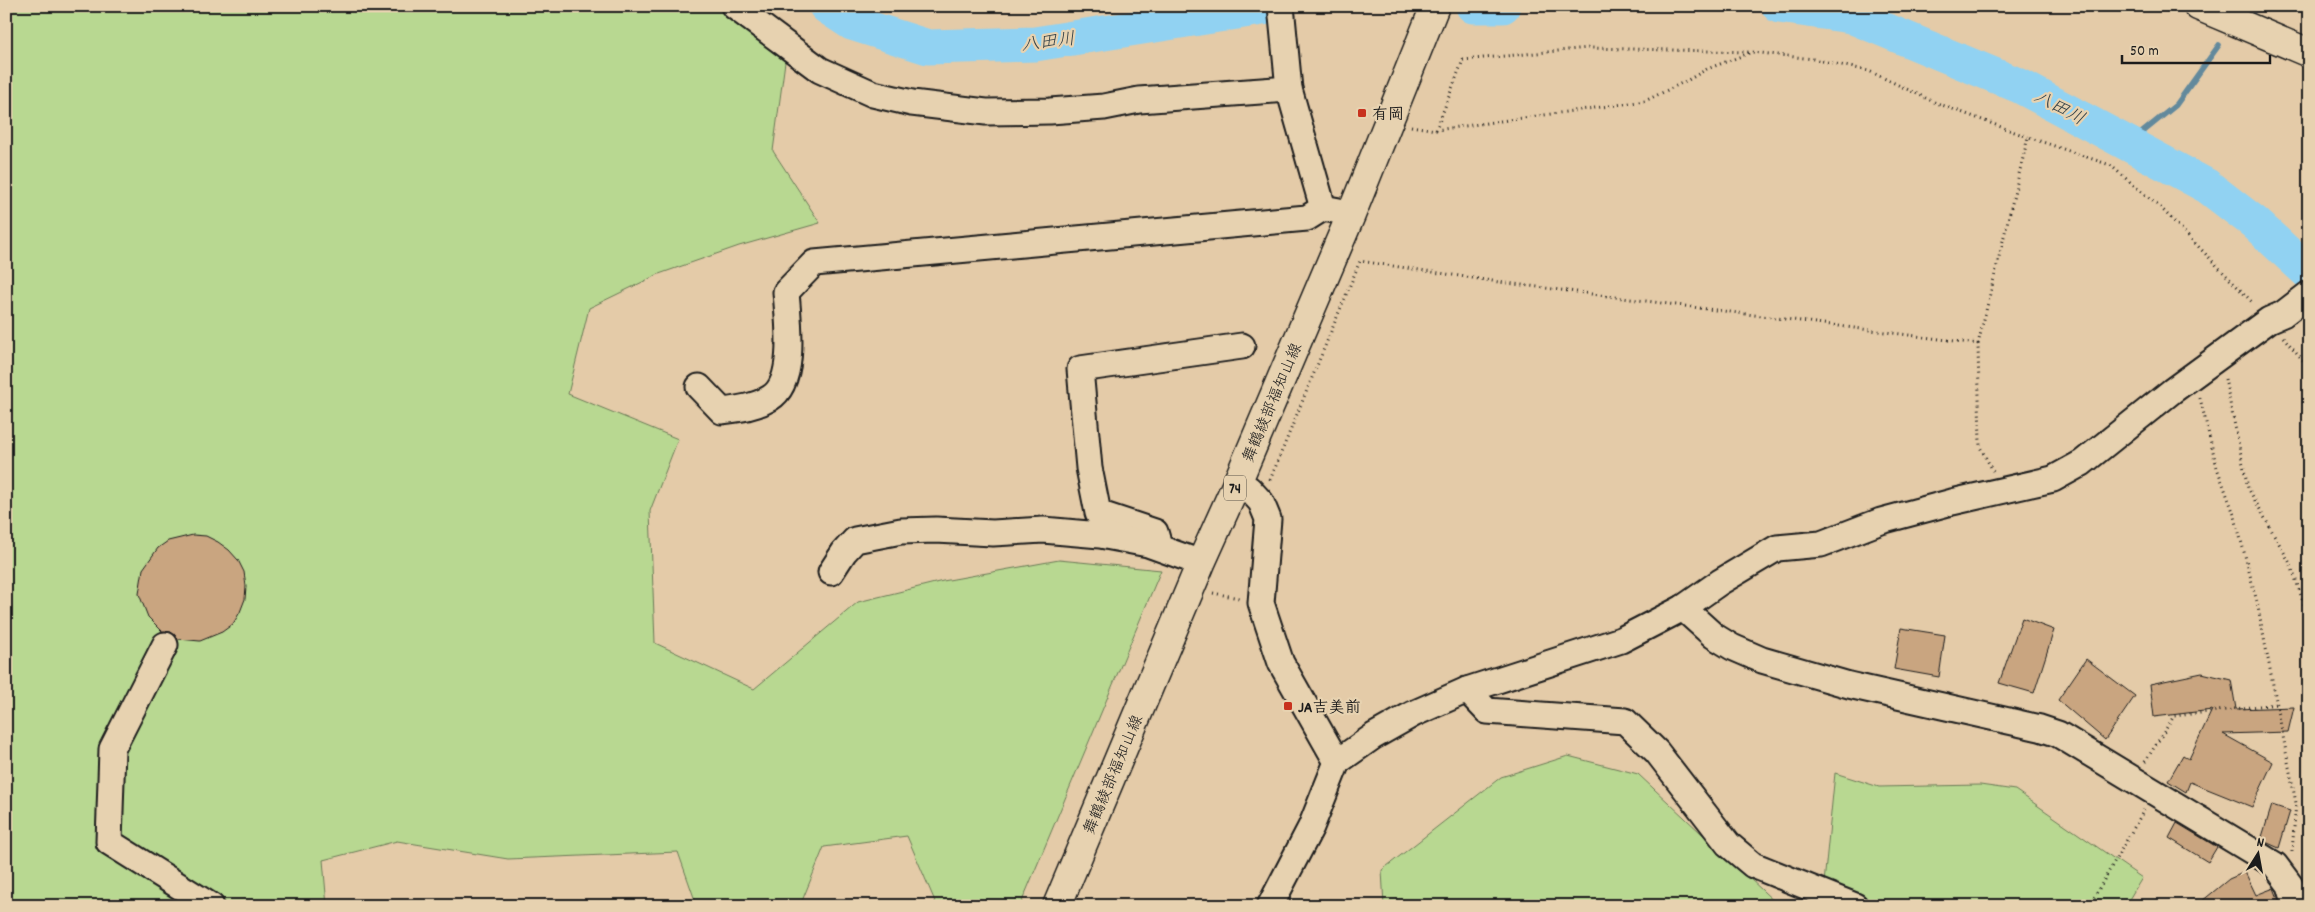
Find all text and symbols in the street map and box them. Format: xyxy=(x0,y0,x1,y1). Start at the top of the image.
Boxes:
water label: 八田川 xyxy=(1020,28,1077,59)
scale bar xyxy=(2122,32,2270,64)
text: 50 m xyxy=(2130,41,2159,63)
water label: 八田川 xyxy=(2029,85,2089,133)
place label: 有岡 xyxy=(1372,104,1404,127)
marker: 有岡 xyxy=(1356,107,1368,119)
street label: 舞鶴綾部福知山線 xyxy=(1238,340,1309,466)
road number: 74 xyxy=(1224,476,1246,500)
place label: JA吉美前 xyxy=(1298,697,1361,720)
marker: JA吉美前 xyxy=(1282,700,1294,712)
street label: 舞鶴綾部福知山線 xyxy=(1079,712,1150,838)
north arrow xyxy=(2232,830,2282,880)
text: N xyxy=(2255,833,2265,854)

